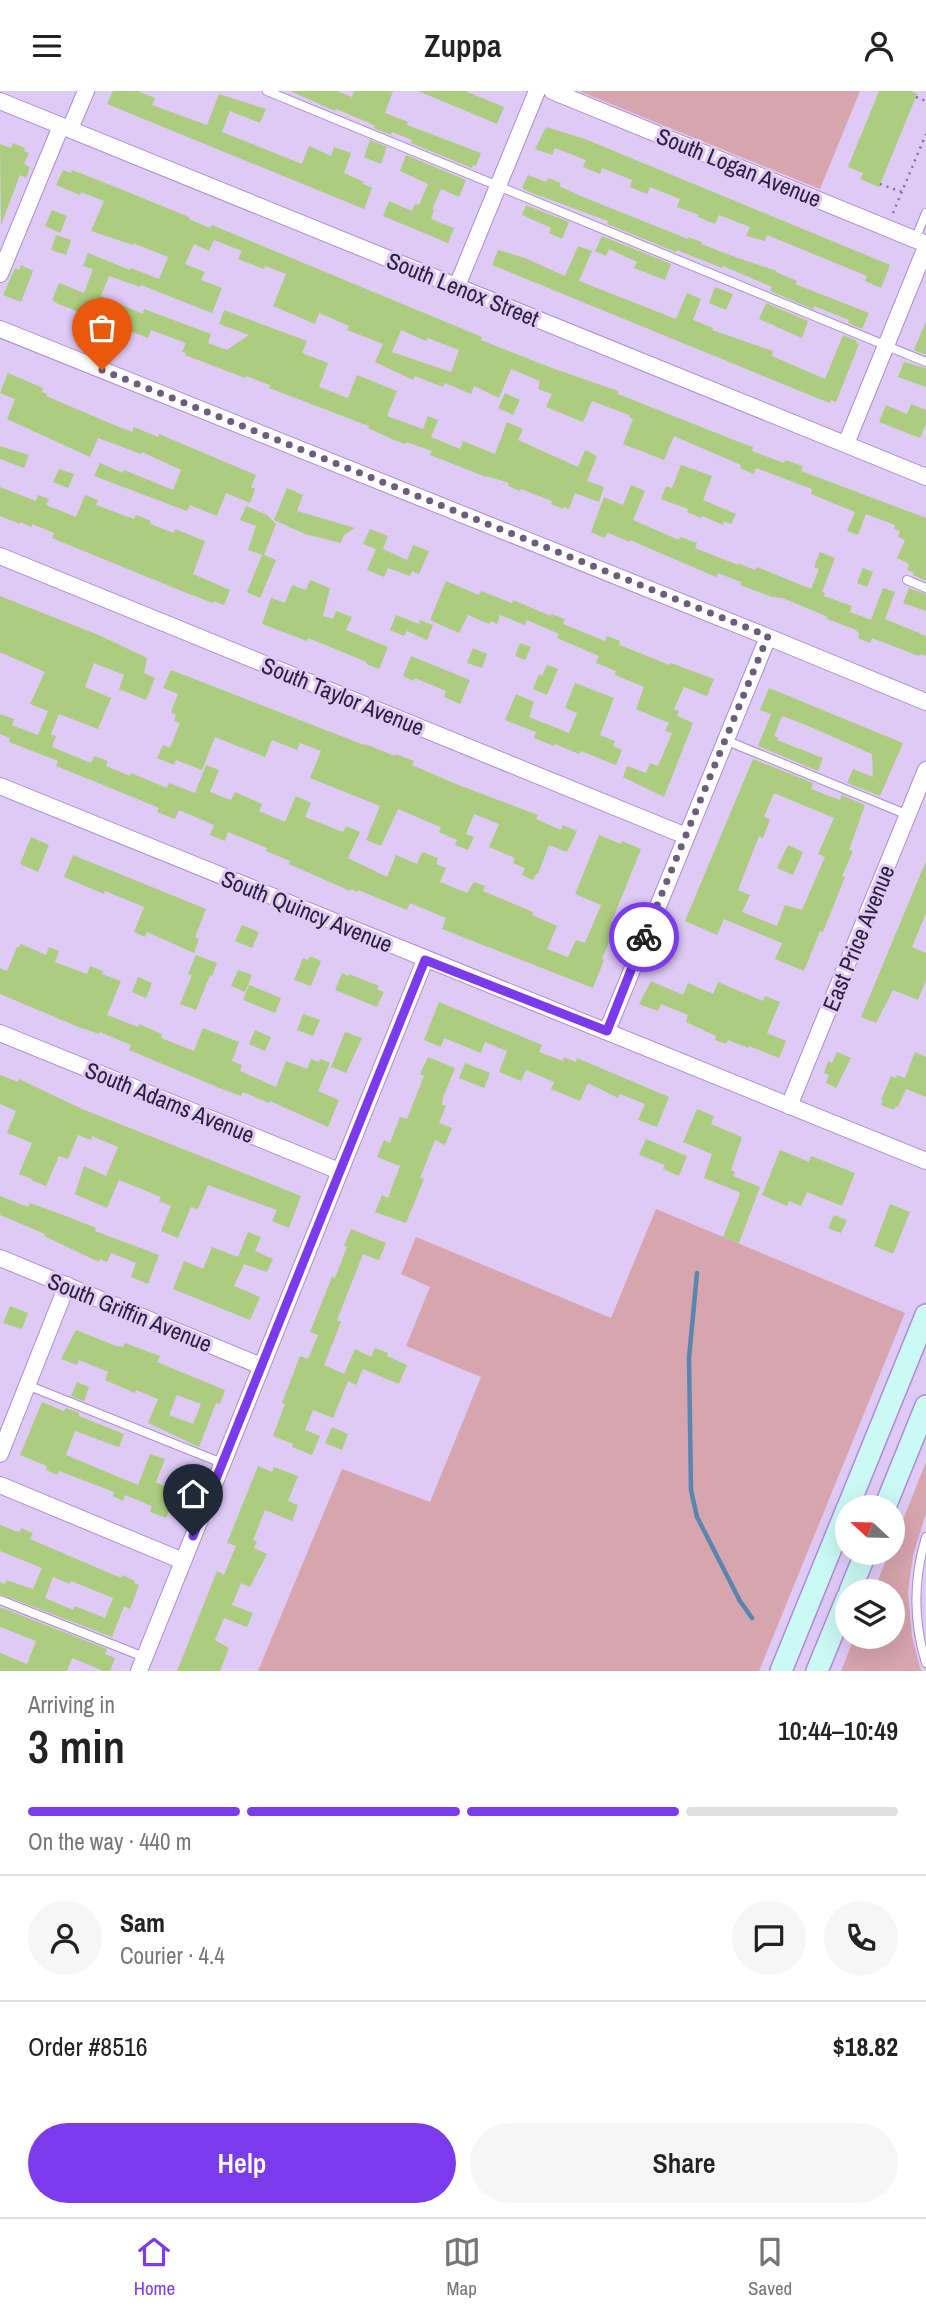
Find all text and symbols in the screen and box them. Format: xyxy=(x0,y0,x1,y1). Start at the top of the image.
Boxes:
text: Zuppa xyxy=(424,24,502,67)
icon: menu xyxy=(28,27,66,65)
icon: person xyxy=(860,27,898,65)
street label: South Logan Avenue xyxy=(652,120,826,214)
street label: South Lenox Street xyxy=(382,244,544,334)
pin xyxy=(72,298,132,370)
icon: bag xyxy=(83,309,121,347)
street label: South Taylor Avenue xyxy=(257,649,429,743)
street label: East Price Avenue xyxy=(815,860,901,1016)
street label: South Quincy Avenue xyxy=(217,863,397,959)
courier xyxy=(609,902,679,972)
icon: bike xyxy=(625,918,663,956)
street label: South Adams Avenue xyxy=(81,1054,259,1150)
street label: South Griffin Avenue xyxy=(43,1265,217,1359)
pin xyxy=(163,1464,223,1536)
icon: home xyxy=(174,1475,212,1513)
north arrow xyxy=(835,1495,905,1565)
map controls xyxy=(835,1495,905,1649)
button: layers xyxy=(835,1579,905,1649)
text: Arriving in xyxy=(28,1689,115,1720)
text: 10:44–10:49 xyxy=(778,1713,898,1748)
text: 3 min xyxy=(28,1715,125,1777)
text: On the way · 440 m xyxy=(28,1826,192,1857)
button: person xyxy=(28,1901,102,1975)
button: chat xyxy=(732,1901,806,1975)
button: phone xyxy=(824,1901,898,1975)
text: Sam xyxy=(120,1905,165,1940)
text: Courier · 4.4 xyxy=(120,1940,225,1971)
text: Order #8516 xyxy=(28,2029,148,2064)
text: $18.82 xyxy=(833,2029,898,2064)
button: Help xyxy=(28,2123,456,2203)
button: Share xyxy=(470,2123,898,2203)
tab: Home xyxy=(134,2233,175,2301)
tab: Map xyxy=(443,2233,481,2301)
tab: Saved xyxy=(748,2233,792,2301)

